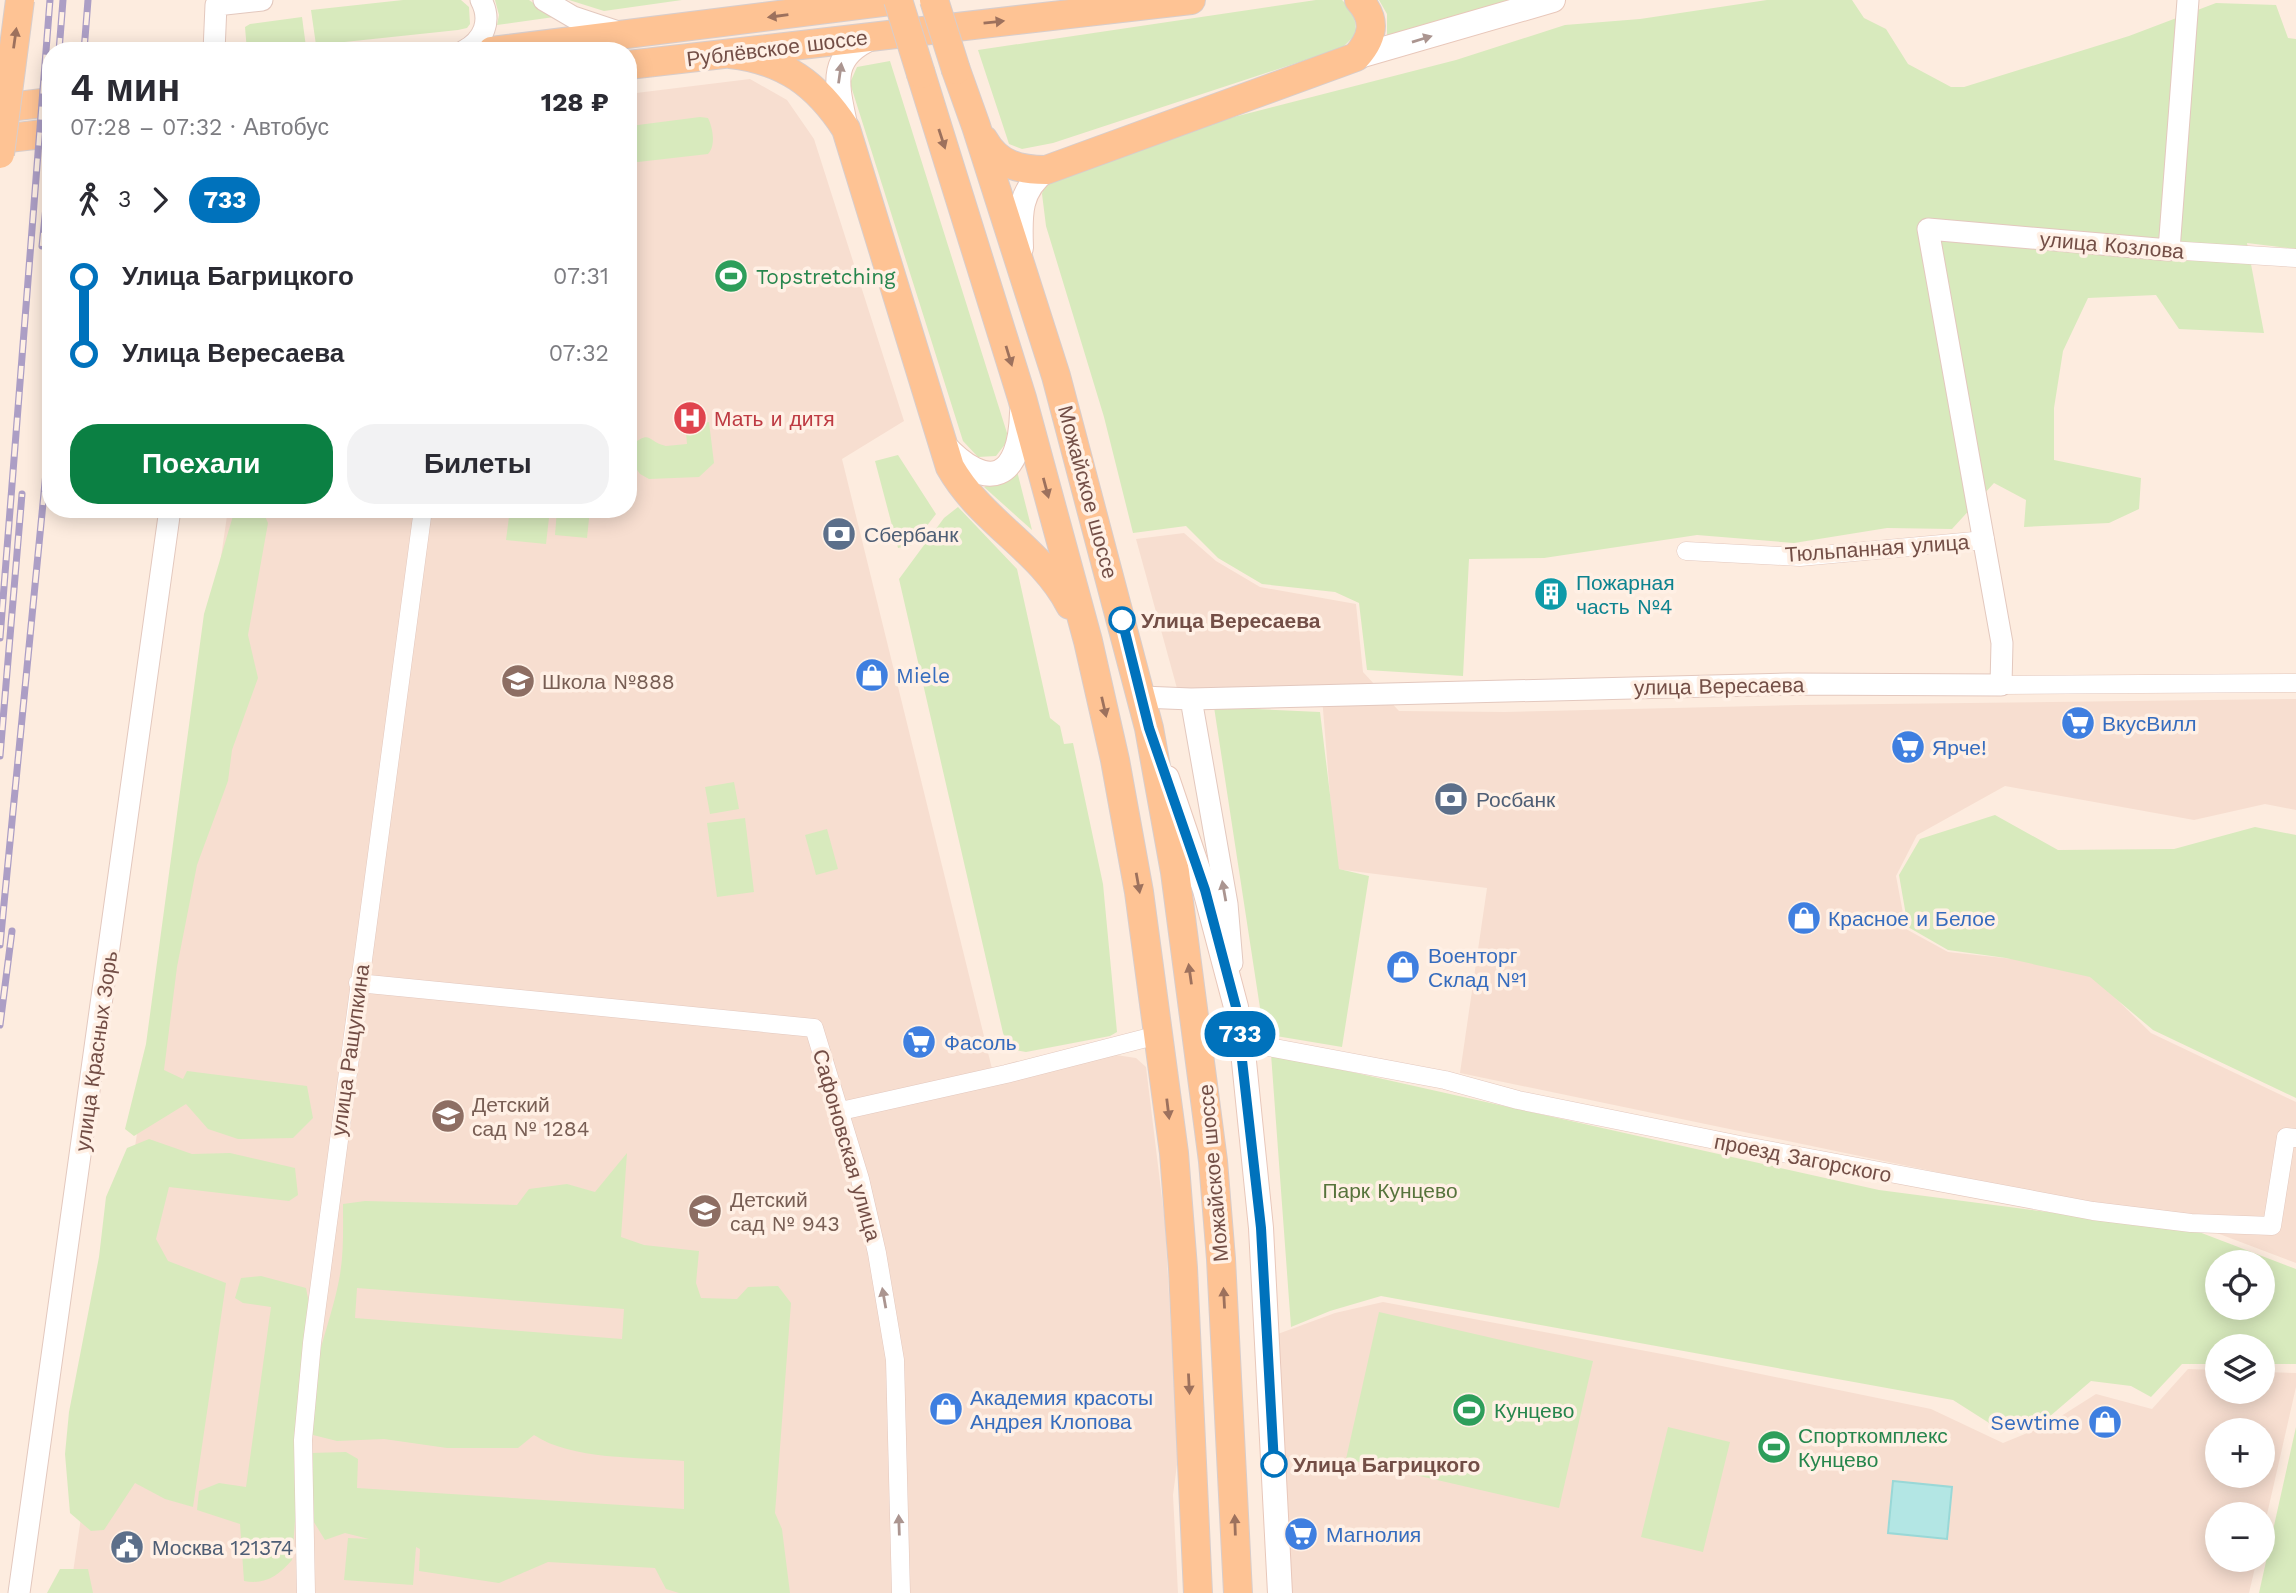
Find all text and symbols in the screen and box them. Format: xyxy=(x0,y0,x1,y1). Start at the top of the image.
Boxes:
one-way arrow xyxy=(767,10,789,21)
one-way arrow xyxy=(984,16,1006,27)
street label: Рублёвское шоссе xyxy=(685,24,869,72)
one-way arrow xyxy=(10,26,21,48)
one-way arrow xyxy=(1412,33,1433,44)
one-way arrow xyxy=(835,62,846,84)
text: 4 мин xyxy=(70,66,180,110)
text: 128 ₽ xyxy=(541,87,609,117)
text: 07:28 – 07:32 · Автобус xyxy=(70,114,329,141)
one-way arrow xyxy=(937,129,948,150)
icon: walk xyxy=(70,181,108,219)
icon: forward xyxy=(141,181,179,219)
text: 3 xyxy=(118,186,131,213)
text: 733 xyxy=(203,186,246,214)
street label: улица Козлова xyxy=(2039,226,2185,264)
sports icon: Topstretching xyxy=(712,257,750,295)
text: Улица Багрицкого xyxy=(122,261,354,291)
text: 07:31 xyxy=(553,263,609,290)
place label: Topstretching xyxy=(756,264,896,289)
text: Улица Вересаева xyxy=(122,338,344,368)
text: 07:32 xyxy=(549,340,609,367)
one-way arrow xyxy=(1005,346,1015,367)
hospital icon: Мать и дитя xyxy=(671,399,709,437)
street label: Можайское шоссе xyxy=(1053,403,1123,581)
place label: Мать и дитя xyxy=(714,406,835,431)
button: Поехали xyxy=(70,424,333,504)
button: Билеты xyxy=(347,424,609,504)
one-way arrow xyxy=(1041,477,1052,499)
bank icon: Сбербанк xyxy=(820,515,858,553)
place label: Сбербанк xyxy=(864,522,959,547)
street label: Тюльпанная улица xyxy=(1784,529,1970,567)
place label: Пожарная часть №4 xyxy=(1576,570,1675,619)
building icon: Пожарная часть №4 xyxy=(1532,575,1570,613)
marker: Улица Вересаева xyxy=(1109,607,1135,633)
place label: Улица Вересаева xyxy=(1141,608,1321,633)
shop icon: Miele xyxy=(853,656,891,694)
school or university icon: Школа №888 xyxy=(499,662,537,700)
place label: Miele xyxy=(896,663,950,688)
place label: Школа №888 xyxy=(542,669,675,694)
street label: улица Вересаева xyxy=(1634,672,1805,700)
one-way arrow xyxy=(1098,696,1109,718)
supermarket icon: ВкусВилл xyxy=(2059,704,2097,742)
place label: ВкусВилл xyxy=(2102,711,2196,736)
supermarket icon: Ярче! xyxy=(1889,728,1927,766)
place label: Ярче! xyxy=(1932,735,1987,760)
bank icon: Росбанк xyxy=(1432,780,1470,818)
place label: Росбанк xyxy=(1476,787,1556,812)
one-way arrow xyxy=(1133,872,1144,894)
one-way arrow xyxy=(1218,880,1229,902)
shop icon: Красное и Белое xyxy=(1785,899,1823,937)
place label: Красное и Белое xyxy=(1828,906,1996,931)
place label: Военторг Склад №1 xyxy=(1428,943,1527,992)
shop icon: Военторг Склад №1 xyxy=(1384,948,1422,986)
street label: улица Красных Зорь xyxy=(70,949,122,1153)
street label: улица Ращупкина xyxy=(326,962,374,1138)
one-way arrow xyxy=(1184,963,1195,985)
line badge: 733 xyxy=(1200,1011,1280,1057)
text: 733 xyxy=(1218,1020,1262,1048)
supermarket icon: Фасоль xyxy=(900,1023,938,1061)
place label: Фасоль xyxy=(944,1030,1017,1055)
street label: Сафоновская улица xyxy=(808,1046,886,1244)
street label: Можайское шоссе xyxy=(1193,1083,1233,1263)
place label: Детский сад № 1284 xyxy=(472,1092,590,1141)
school or university icon: Детский сад № 1284 xyxy=(429,1097,467,1135)
one-way arrow xyxy=(1163,1098,1174,1120)
street label: проезд Загорского xyxy=(1712,1129,1894,1187)
park label: Парк Кунцево xyxy=(1322,1178,1458,1203)
place label: Детский сад № 943 xyxy=(730,1187,840,1236)
school or university icon: Детский сад № 943 xyxy=(686,1192,724,1230)
map controls xyxy=(2205,1250,2275,1572)
button: locate xyxy=(2205,1250,2275,1320)
one-way arrow xyxy=(1218,1286,1229,1308)
one-way arrow xyxy=(878,1287,889,1309)
button: layers xyxy=(2205,1334,2275,1404)
one-way arrow xyxy=(1184,1374,1195,1396)
place label: Академия красоты Андрея Клопова xyxy=(970,1385,1153,1434)
shop icon: Академия красоты Андрея Клопова xyxy=(927,1390,965,1428)
sports icon: Кунцево xyxy=(1450,1391,1488,1429)
place label: Кунцево xyxy=(1494,1398,1574,1423)
shop icon: Sewtime xyxy=(2086,1403,2124,1441)
place label: Sewtime xyxy=(1991,1410,2080,1435)
button: + xyxy=(2205,1418,2275,1488)
place label: Спорткомплекс Кунцево xyxy=(1798,1423,1948,1472)
sports icon: Спорткомплекс Кунцево xyxy=(1755,1428,1793,1466)
marker: Улица Багрицкого xyxy=(1261,1451,1287,1477)
place label: Улица Багрицкого xyxy=(1293,1452,1480,1477)
button: − xyxy=(2205,1502,2275,1572)
one-way arrow xyxy=(894,1514,905,1536)
one-way arrow xyxy=(1229,1514,1240,1536)
supermarket icon: Магнолия xyxy=(1282,1515,1320,1553)
place label: Магнолия xyxy=(1326,1522,1421,1547)
public building icon: Москва 121374 xyxy=(108,1528,146,1566)
place label: Москва 121374 xyxy=(152,1535,294,1560)

